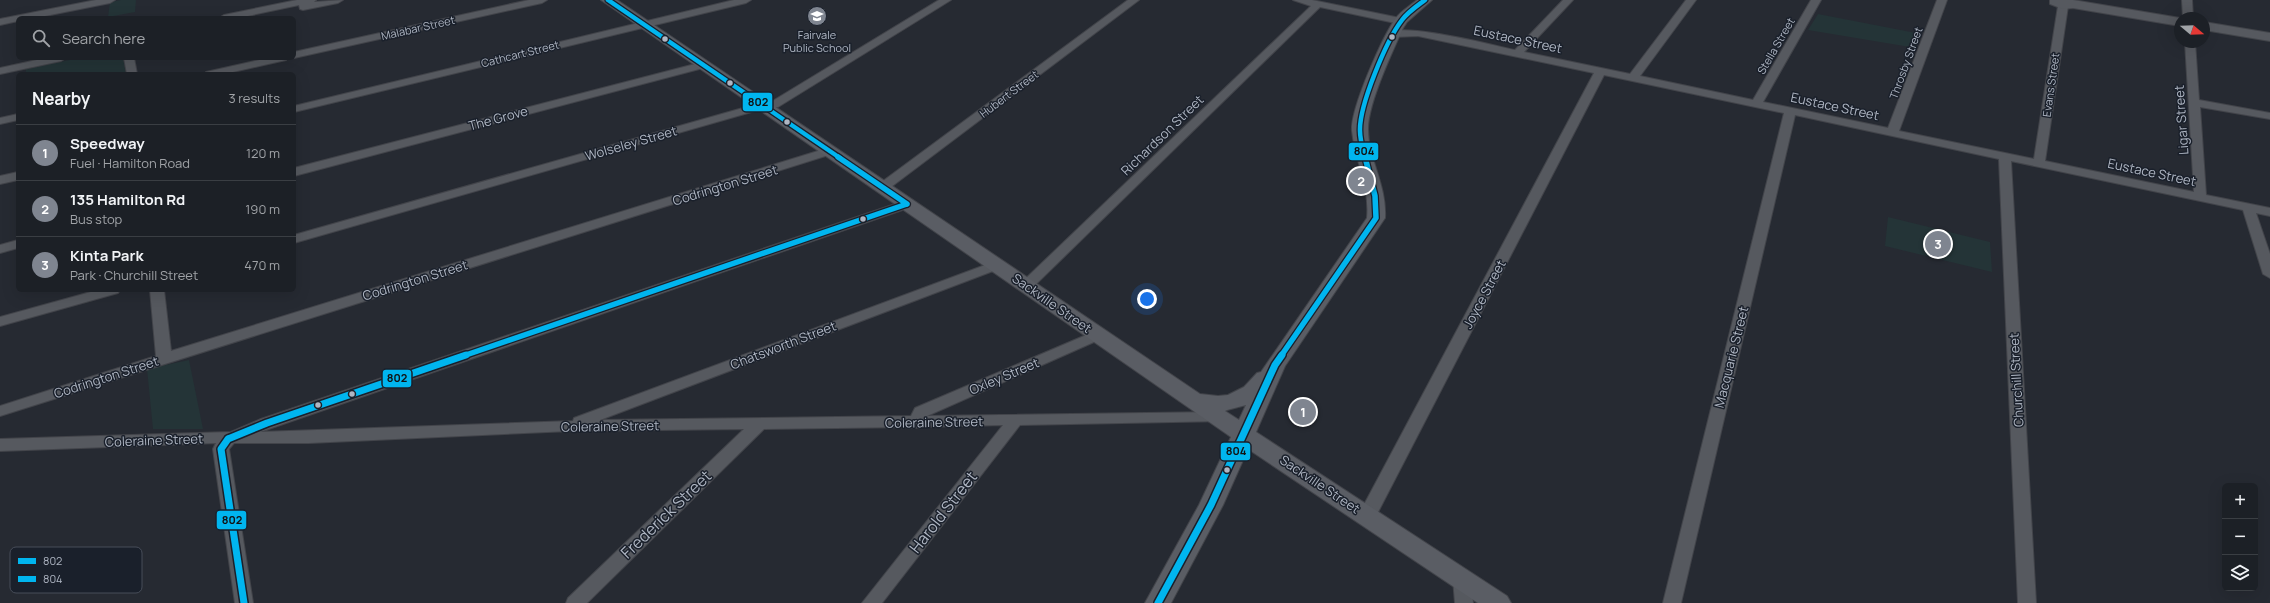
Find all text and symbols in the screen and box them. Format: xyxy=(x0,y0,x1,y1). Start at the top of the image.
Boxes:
school or university icon: Fairvale Public School xyxy=(806,5,828,27)
street label: Malabar Street xyxy=(380,12,456,43)
north arrow xyxy=(2174,12,2210,48)
street label: Stella Street xyxy=(1753,15,1798,77)
search box xyxy=(16,16,296,60)
street label: Eustace Street xyxy=(1472,21,1564,57)
street label: Throsby Street xyxy=(1886,25,1926,101)
icon: search xyxy=(30,27,52,49)
place label: Fairvale Public School xyxy=(783,27,851,55)
text: Search here xyxy=(62,28,145,49)
unlabelled marker xyxy=(1387,32,1397,42)
unlabelled marker xyxy=(660,34,670,44)
street label: Cathcart Street xyxy=(479,37,560,70)
street label: Evans Street xyxy=(2039,52,2062,118)
street label: Hubert Street xyxy=(976,67,1041,121)
unlabelled marker xyxy=(725,78,735,88)
street label: Ligar Street xyxy=(2170,84,2192,156)
text: Nearby xyxy=(32,87,90,110)
street label: Eustace Street xyxy=(1789,88,1881,124)
text: 3 results xyxy=(228,89,280,107)
street label: Richardson Street xyxy=(1117,91,1207,179)
line badge: 802 xyxy=(742,92,773,112)
text: 802 xyxy=(748,94,768,109)
street label: The Grove xyxy=(466,101,530,135)
unlabelled marker xyxy=(782,117,792,127)
street label: Wolseley Street xyxy=(583,121,679,165)
text: Speedway xyxy=(70,133,145,154)
line badge: 804 xyxy=(1348,142,1379,161)
text: 804 xyxy=(1354,143,1375,158)
text: 1 xyxy=(42,144,48,162)
text: 120 m xyxy=(246,144,280,162)
text: Fuel · Hamilton Road xyxy=(70,154,190,172)
street label: Eustace Street xyxy=(2106,154,2198,190)
street label: Codrington Street xyxy=(670,160,780,210)
pin: 2 xyxy=(1348,166,1374,196)
text: 135 Hamilton Rd xyxy=(70,189,185,210)
text: 2 xyxy=(41,200,49,218)
text: 190 m xyxy=(245,200,280,218)
text: Bus stop xyxy=(70,210,122,228)
unlabelled marker xyxy=(858,214,868,224)
pin: 3 xyxy=(1925,229,1951,259)
text: Kinta Park xyxy=(70,245,144,266)
street label: Codrington Street xyxy=(360,255,470,305)
text: 3 xyxy=(41,256,49,274)
text: 470 m xyxy=(244,256,280,274)
street label: Joyce Street xyxy=(1458,256,1510,332)
text: Park · Churchill Street xyxy=(70,266,198,284)
street label: Sackville Street xyxy=(1009,269,1095,337)
your location xyxy=(1137,289,1157,309)
street label: Macquarie Street xyxy=(1710,304,1752,410)
street label: Chatsworth Street xyxy=(728,317,838,373)
street label: Churchill Street xyxy=(2005,333,2027,427)
street label: Codrington Street xyxy=(51,352,161,402)
street label: Oxley Street xyxy=(966,353,1042,399)
line badge: 802 xyxy=(382,369,412,388)
text: 802 xyxy=(387,370,407,385)
unlabelled marker xyxy=(347,389,357,399)
pin: 1 xyxy=(1290,397,1316,427)
unlabelled marker xyxy=(313,400,323,410)
street label: Coleraine Street xyxy=(885,412,983,432)
street label: Coleraine Street xyxy=(561,416,659,436)
street label: Coleraine Street xyxy=(105,429,203,451)
line badge: 804 xyxy=(1220,442,1251,461)
text: 804 xyxy=(1226,443,1247,458)
street label: Sackville Street xyxy=(1276,451,1364,517)
street label: Frederick Street xyxy=(616,465,716,563)
unlabelled marker xyxy=(1222,465,1232,475)
street label: Harold Street xyxy=(904,466,982,558)
map controls xyxy=(2222,483,2258,591)
button: + xyxy=(2222,483,2258,519)
line badge: 802 xyxy=(216,510,247,530)
text: 802 xyxy=(222,512,242,527)
button: − xyxy=(2222,519,2258,555)
legend xyxy=(10,547,142,593)
text: 802 xyxy=(43,553,62,568)
button: layers xyxy=(2222,555,2258,591)
text: 804 xyxy=(43,571,63,586)

